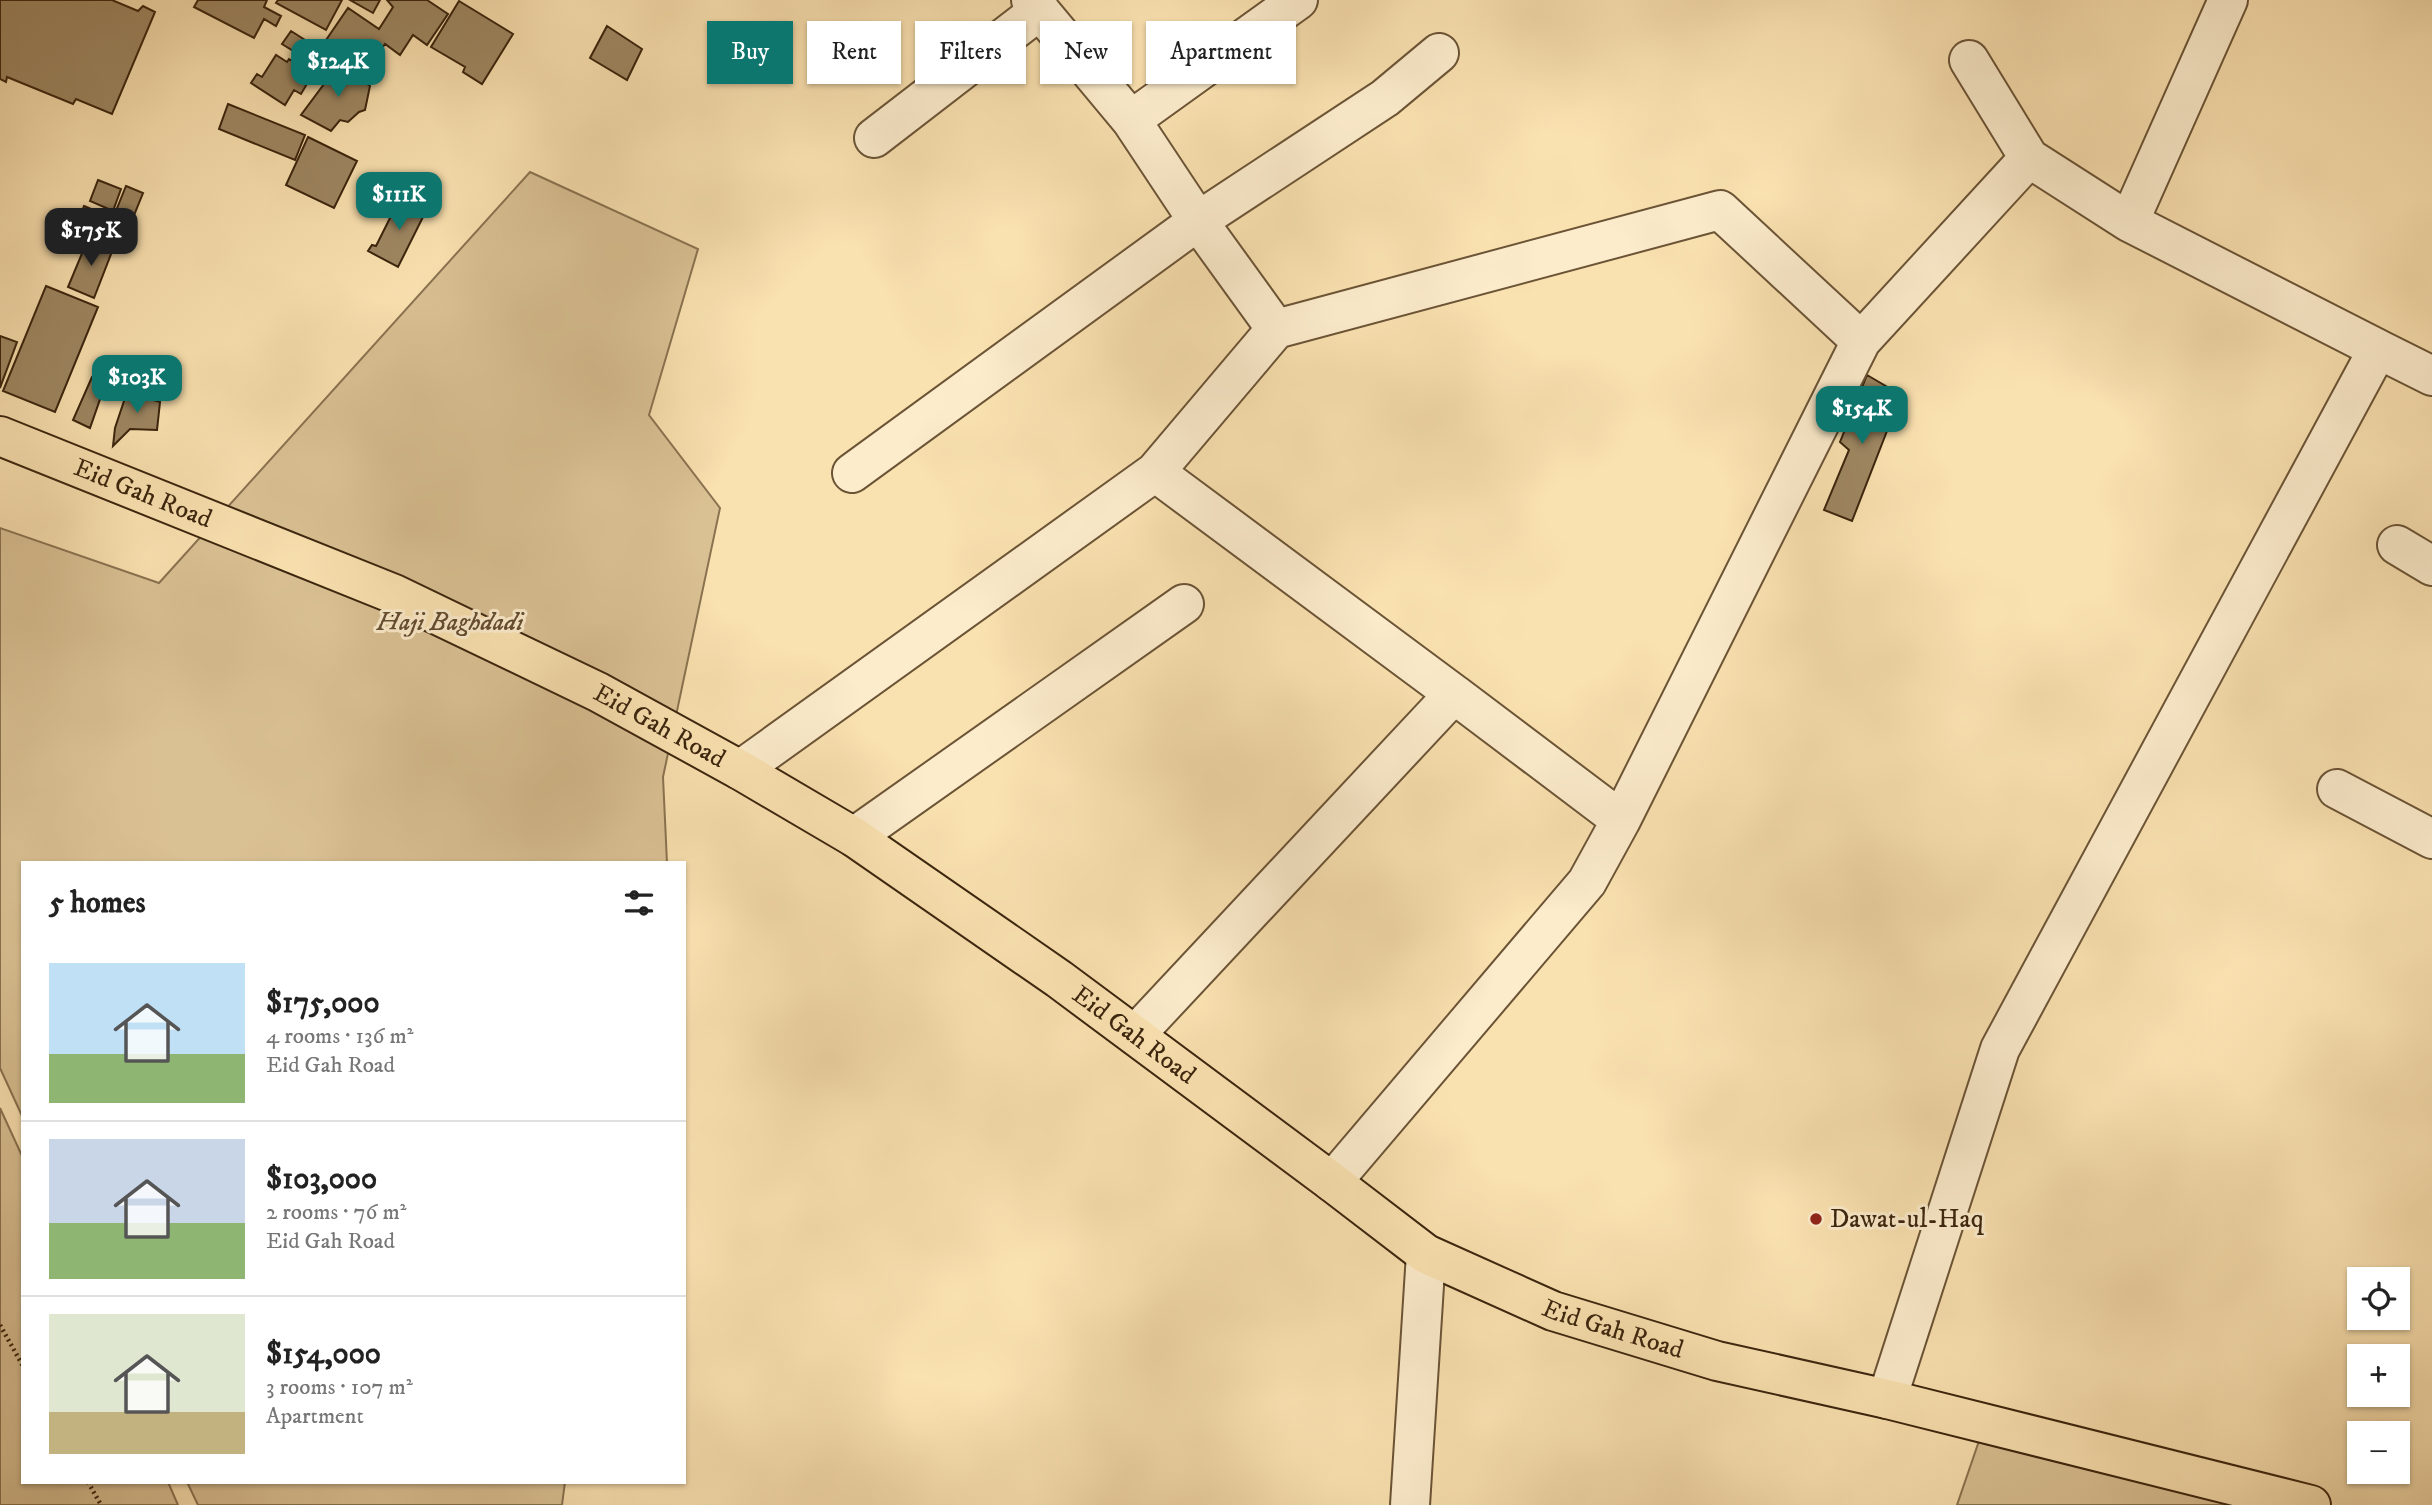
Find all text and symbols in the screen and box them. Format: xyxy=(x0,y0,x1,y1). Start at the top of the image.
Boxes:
chip: Buy xyxy=(707,21,793,84)
chip: Rent xyxy=(807,21,901,84)
chip: Filters xyxy=(915,21,1026,84)
chip: New xyxy=(1040,21,1132,84)
chip: Apartment xyxy=(1146,21,1296,84)
pin: $124K xyxy=(289,40,387,99)
text: $124K xyxy=(307,47,369,76)
pin: $111K xyxy=(350,173,448,232)
text: $111K xyxy=(372,180,426,209)
pin: $175K xyxy=(42,208,140,268)
text: $175K xyxy=(61,216,121,245)
pin: $103K xyxy=(88,356,186,415)
text: $103K xyxy=(108,363,166,392)
pin: $154K xyxy=(1813,386,1911,446)
text: $154K xyxy=(1832,394,1892,423)
street label: Eid Gah Road xyxy=(69,451,217,536)
park label: Haji Baghdadi xyxy=(376,606,526,639)
street label: Eid Gah Road xyxy=(588,676,731,775)
icon: filters xyxy=(620,884,658,922)
text: 5 homes xyxy=(49,885,145,922)
street label: Eid Gah Road xyxy=(1066,978,1203,1092)
text: $175,000 xyxy=(266,985,380,1022)
icon: home xyxy=(105,991,189,1075)
text: 4 rooms · 136 m² xyxy=(266,1022,413,1051)
text: Eid Gah Road xyxy=(266,1051,395,1080)
text: $103,000 xyxy=(266,1161,377,1198)
icon: home xyxy=(105,1167,189,1251)
text: 2 rooms · 76 m² xyxy=(266,1198,406,1227)
place label: Dawat-ul-Haq xyxy=(1830,1203,1985,1236)
marker: Dawat-ul-Haq xyxy=(1808,1211,1824,1227)
text: Eid Gah Road xyxy=(266,1227,395,1256)
map controls xyxy=(2347,1267,2410,1484)
button: locate xyxy=(2347,1267,2410,1330)
street label: Eid Gah Road xyxy=(1537,1292,1688,1366)
text: $154,000 xyxy=(266,1336,381,1373)
icon: home xyxy=(105,1342,189,1426)
button: + xyxy=(2347,1344,2410,1407)
text: 3 rooms · 107 m² xyxy=(266,1373,413,1402)
text: Apartment xyxy=(266,1402,364,1431)
button: − xyxy=(2347,1421,2410,1484)

